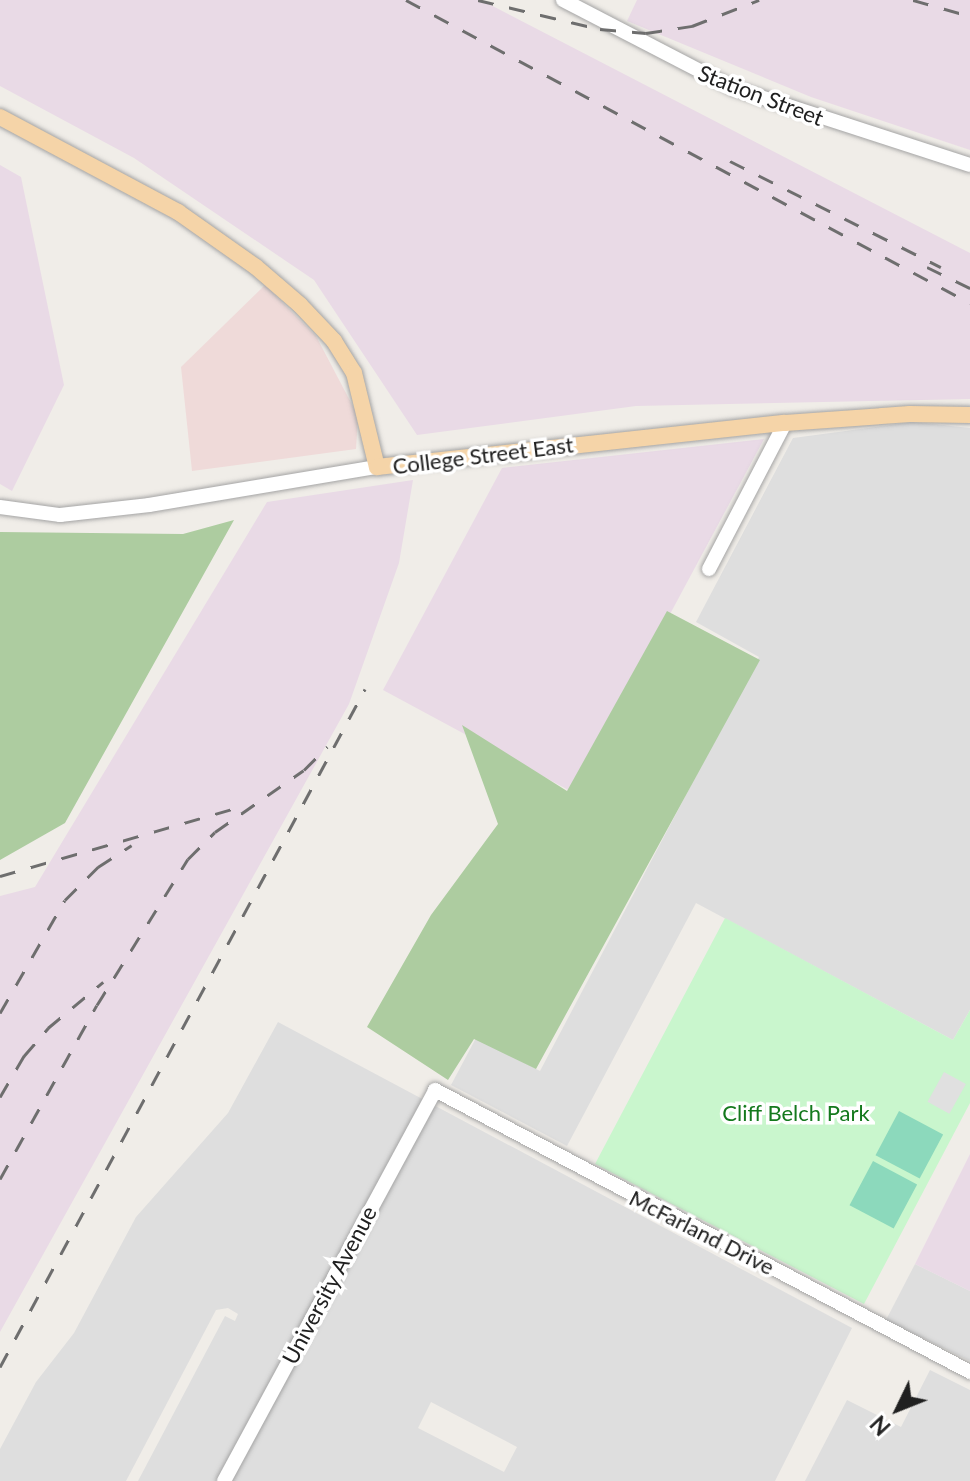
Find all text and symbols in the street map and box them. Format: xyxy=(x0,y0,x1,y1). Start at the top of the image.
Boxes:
street label: Station Street xyxy=(695,59,827,131)
street label: College Street East xyxy=(391,431,575,479)
park label: Cliff Belch Park xyxy=(722,1100,870,1126)
street label: McFarland Drive xyxy=(625,1184,779,1280)
street label: University Avenue xyxy=(276,1201,382,1369)
north arrow xyxy=(858,1369,938,1449)
text: N xyxy=(864,1410,896,1441)

